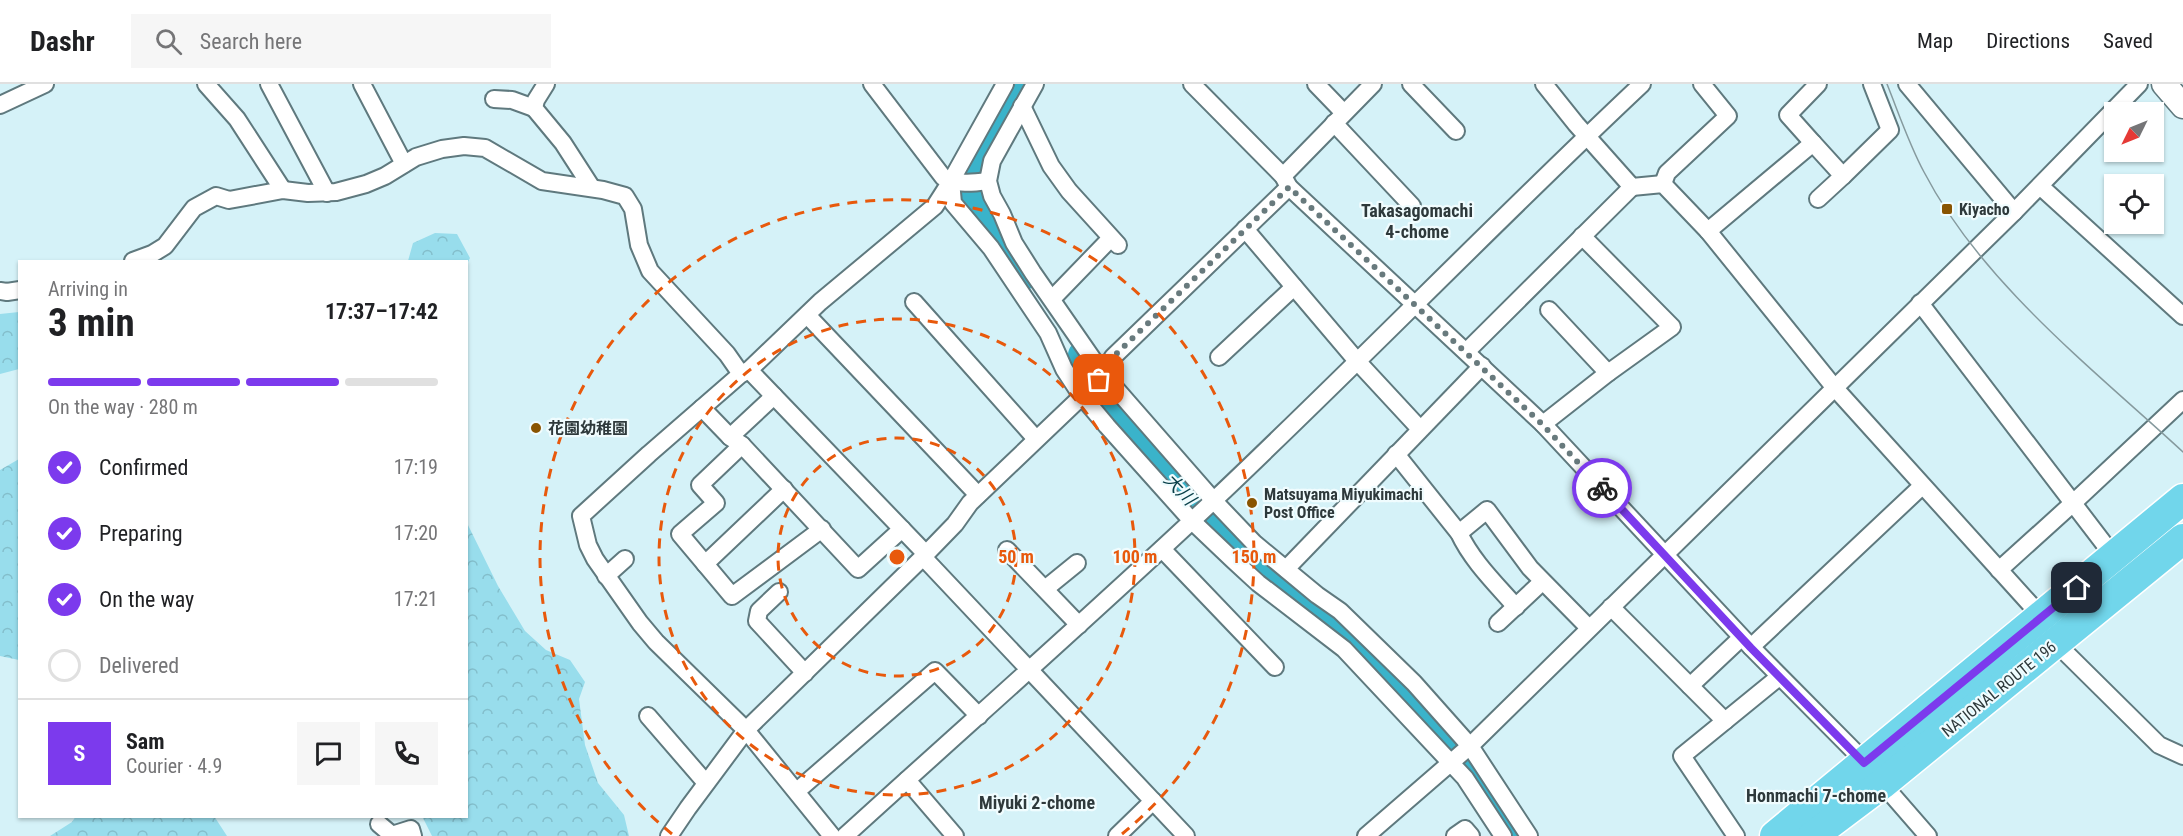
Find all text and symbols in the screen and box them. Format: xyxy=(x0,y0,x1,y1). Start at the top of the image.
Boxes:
search box xyxy=(131,14,551,68)
text: Dashr xyxy=(30,25,95,58)
icon: search xyxy=(152,25,185,58)
text: Search here xyxy=(200,29,302,54)
text: Map xyxy=(1917,29,1953,53)
text: Directions xyxy=(1986,29,2070,53)
text: Saved xyxy=(2103,29,2153,53)
north arrow xyxy=(2104,102,2164,162)
map controls xyxy=(2104,102,2164,234)
button: locate xyxy=(2104,174,2164,234)
district label: Takasagomachi 4-chome xyxy=(1361,200,1473,242)
place label: Kiyacho xyxy=(1959,200,2010,219)
marker: Kiyacho xyxy=(1940,202,1954,216)
text: Arriving in xyxy=(48,277,128,301)
text: 17:37–17:42 xyxy=(325,299,438,324)
text: 3 min xyxy=(48,300,135,346)
pin xyxy=(1073,354,1124,405)
icon: bag xyxy=(1082,363,1115,396)
text: On the way · 280 m xyxy=(48,395,198,419)
place label: 花園幼稚園 xyxy=(548,419,628,438)
marker: 花園幼稚園 xyxy=(529,421,543,435)
icon: check xyxy=(48,451,81,484)
text: Confirmed xyxy=(99,455,188,480)
text: 17:19 xyxy=(394,455,438,479)
courier xyxy=(1572,458,1632,518)
water label: 大川 xyxy=(1160,469,1201,511)
icon: bike xyxy=(1586,472,1619,505)
place label: Matsuyama Miyukimachi Post Office xyxy=(1264,485,1423,522)
marker: Matsuyama Miyukimachi Post Office xyxy=(1245,496,1259,510)
icon: check xyxy=(48,517,81,550)
text: Preparing xyxy=(99,521,183,546)
text: 17:20 xyxy=(394,521,438,545)
text: 50 m xyxy=(998,546,1034,567)
text: 100 m xyxy=(1113,546,1157,567)
text: 150 m xyxy=(1232,546,1276,567)
centre of rings xyxy=(887,547,907,567)
pin xyxy=(2051,562,2102,613)
icon: home xyxy=(2060,571,2093,604)
icon: check xyxy=(48,583,81,616)
text: On the way xyxy=(99,587,194,612)
text: 17:21 xyxy=(394,587,438,611)
street label: NATIONAL ROUTE 196 xyxy=(1938,637,2060,741)
text: Delivered xyxy=(99,653,179,678)
button: chat xyxy=(297,722,360,785)
button: phone xyxy=(375,722,438,785)
text: Sam xyxy=(126,729,165,754)
text: S xyxy=(74,741,85,766)
text: Courier · 4.9 xyxy=(126,754,222,778)
district label: Honmachi 7-chome xyxy=(1746,785,1886,806)
district label: Miyuki 2-chome xyxy=(979,792,1095,813)

